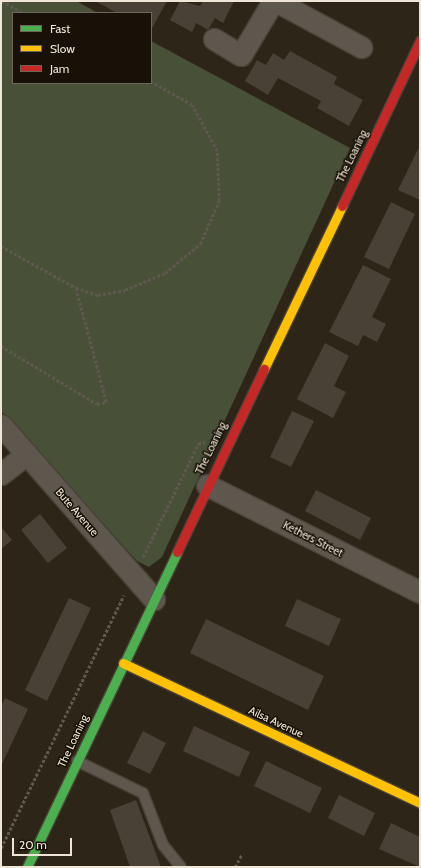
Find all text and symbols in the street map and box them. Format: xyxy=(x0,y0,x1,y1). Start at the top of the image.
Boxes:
legend xyxy=(12,12,152,84)
text: Fast xyxy=(50,21,70,36)
text: Slow xyxy=(50,41,75,56)
text: Jam xyxy=(50,61,69,76)
street label: The Loaning xyxy=(334,128,370,184)
street label: The Loaning xyxy=(193,420,229,476)
street label: Bute Avenue xyxy=(53,485,101,539)
street label: Kethers Street xyxy=(281,518,345,560)
street label: Ailsa Avenue xyxy=(247,704,305,740)
street label: The Loaning xyxy=(55,713,91,769)
scale bar xyxy=(14,830,74,856)
text: 20 m xyxy=(19,837,47,852)

